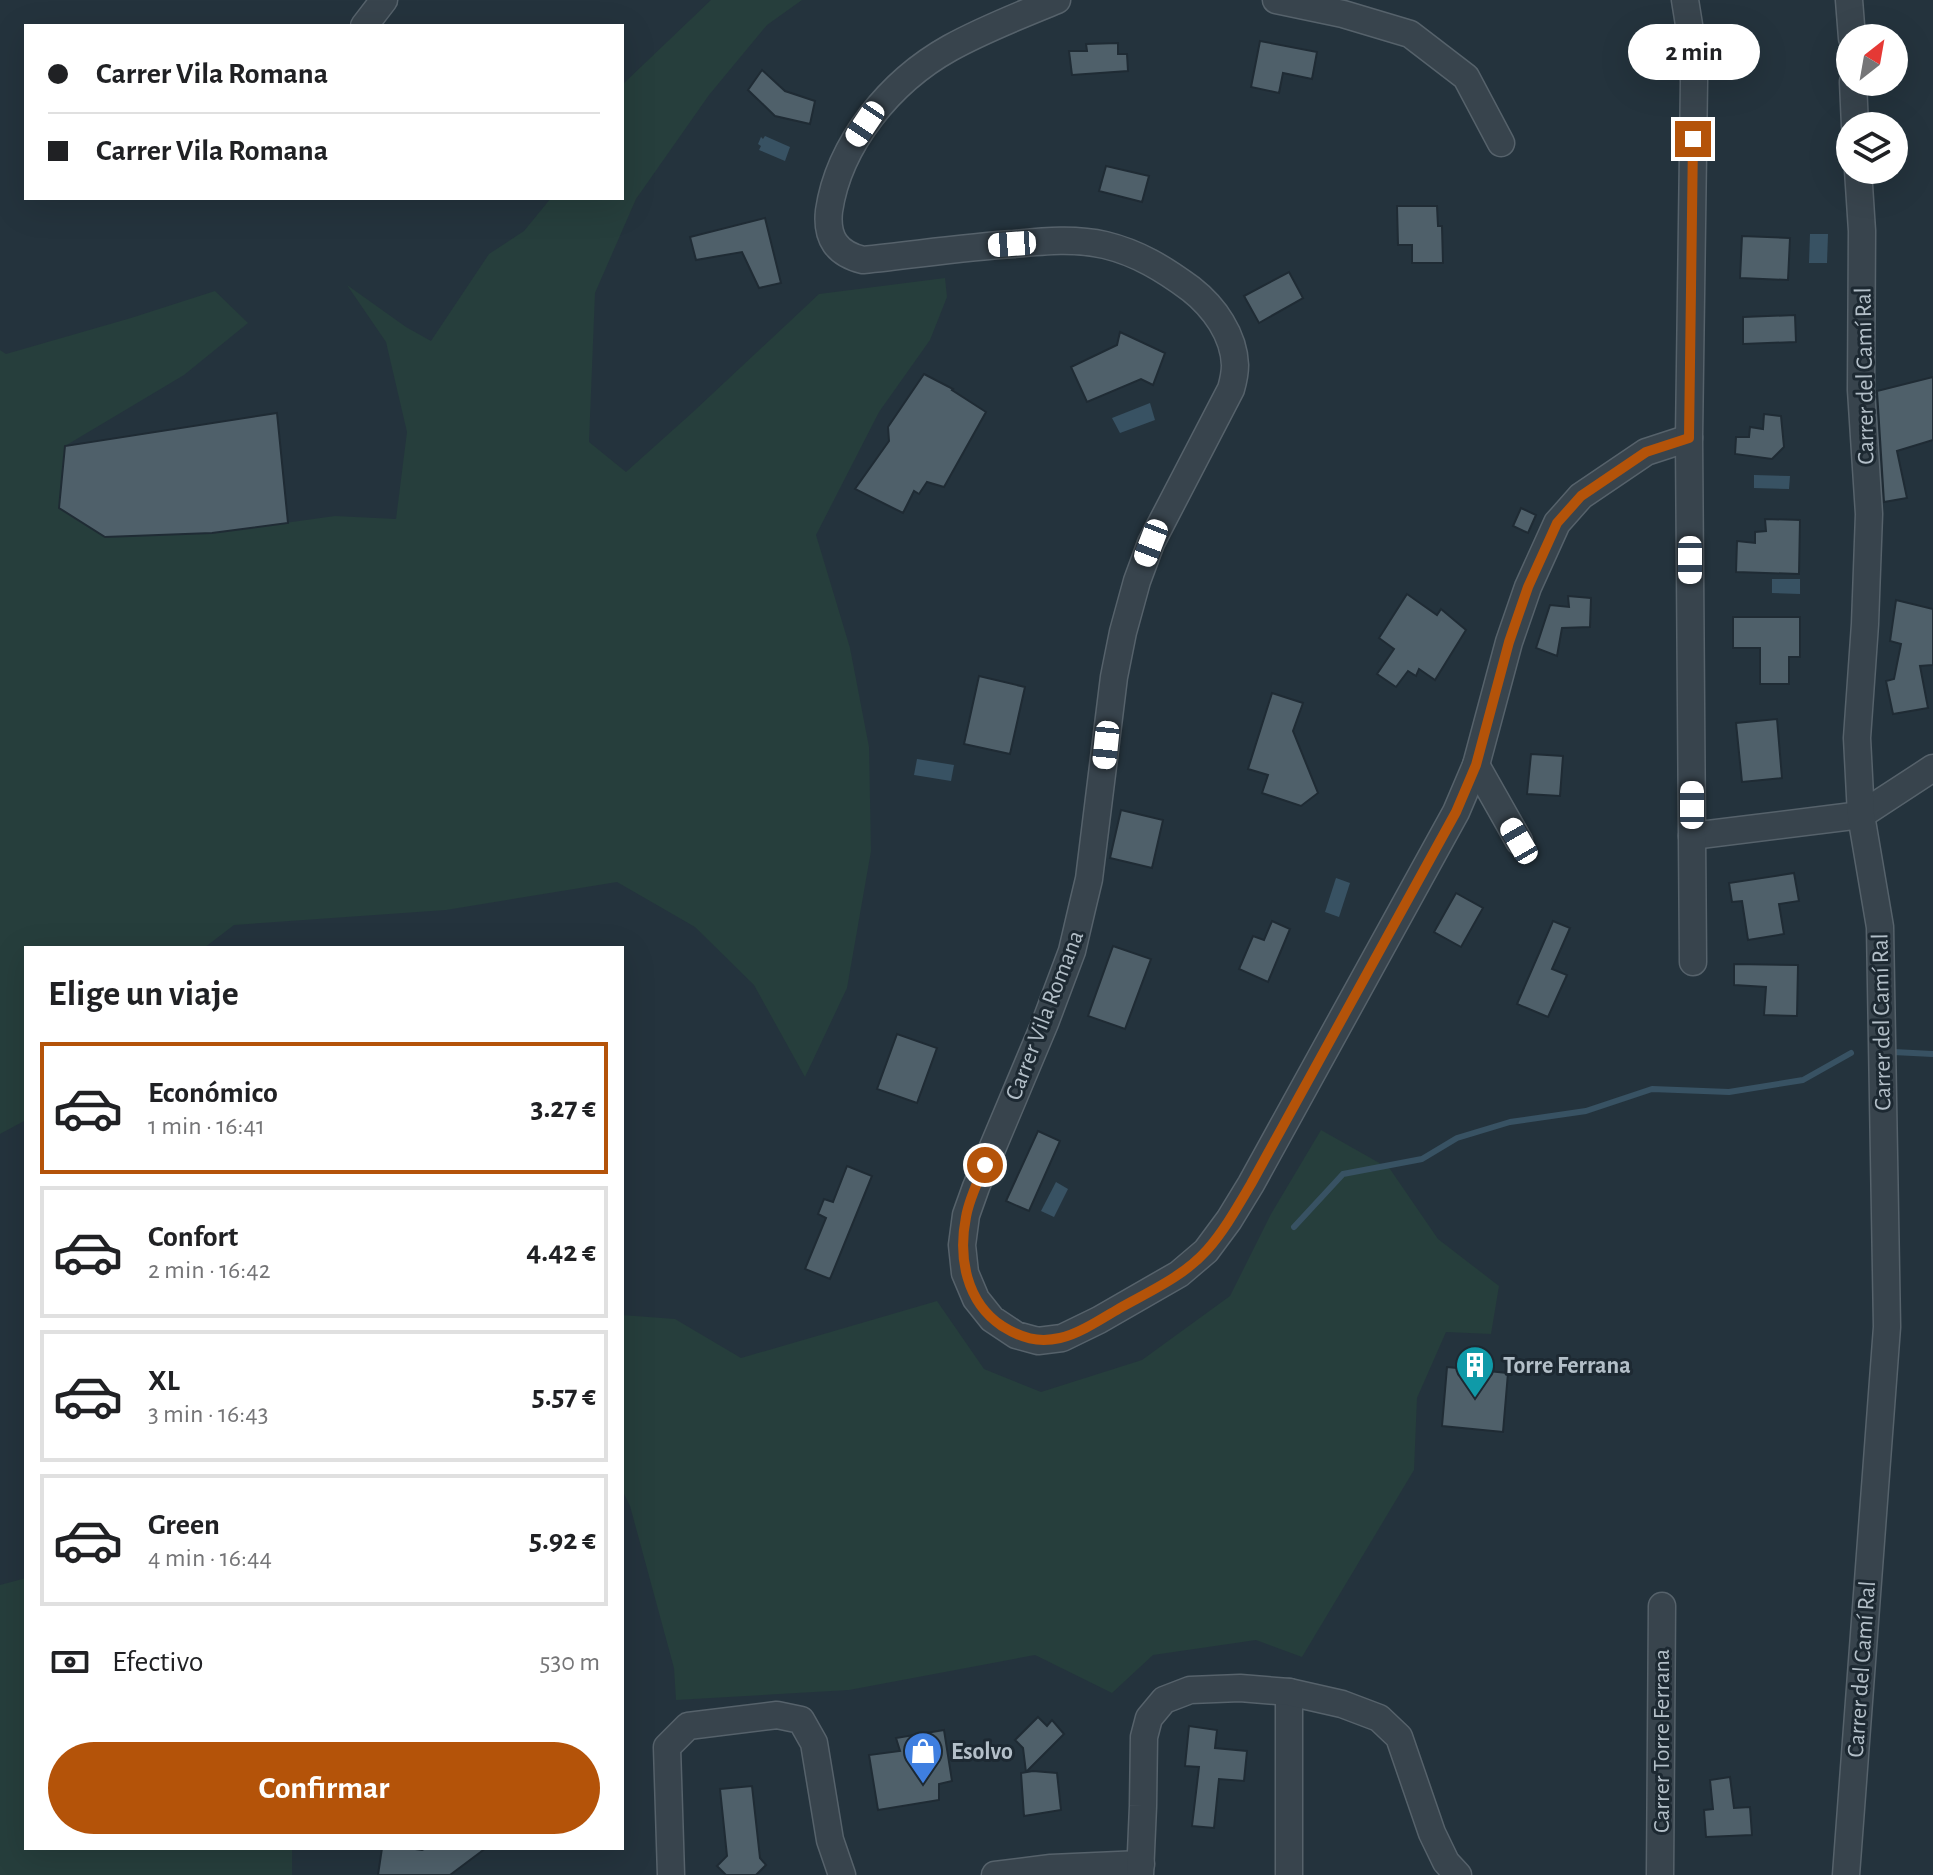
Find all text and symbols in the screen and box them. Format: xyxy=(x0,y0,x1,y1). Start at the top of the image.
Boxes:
callout: 2 min xyxy=(1627,23,1759,79)
north arrow xyxy=(1836,24,1908,96)
map controls xyxy=(1836,24,1908,184)
text: 2 min xyxy=(1665,39,1723,65)
text: Carrer Vila Romana xyxy=(96,59,328,89)
car xyxy=(842,97,888,151)
button: layers xyxy=(1836,112,1908,184)
route end xyxy=(1675,121,1711,157)
text: Carrer Vila Romana xyxy=(96,136,328,166)
car xyxy=(987,230,1037,258)
street label: Carrer del Camí Ral xyxy=(1851,287,1879,465)
car xyxy=(1131,516,1171,570)
car xyxy=(1678,536,1702,584)
car xyxy=(1092,720,1120,770)
car xyxy=(1680,781,1704,829)
car xyxy=(1497,814,1541,868)
street label: Carrer Vila Romana xyxy=(1002,927,1088,1103)
street label: Carrer del Camí Ral xyxy=(1868,933,1896,1111)
text: Elige un viaje xyxy=(48,976,239,1012)
icon: car xyxy=(52,1072,124,1144)
text: Económico xyxy=(148,1078,278,1108)
text: 3.27 € xyxy=(531,1093,596,1123)
text: 1 min · 16:41 xyxy=(148,1113,265,1139)
route start xyxy=(967,1147,1003,1183)
icon: car xyxy=(52,1216,124,1288)
text: Confort xyxy=(148,1222,238,1252)
text: 4.42 € xyxy=(526,1237,596,1267)
text: 2 min · 16:42 xyxy=(148,1257,271,1283)
building icon: Torre Ferrana xyxy=(1454,1344,1496,1399)
place label: Torre Ferrana xyxy=(1503,1354,1631,1378)
icon: car xyxy=(52,1360,124,1432)
text: XL xyxy=(148,1366,180,1396)
text: 5.57 € xyxy=(532,1381,596,1411)
text: 3 min · 16:43 xyxy=(148,1401,268,1427)
icon: car xyxy=(52,1504,124,1576)
text: Green xyxy=(148,1510,220,1540)
text: 5.92 € xyxy=(529,1525,596,1555)
text: 4 min · 16:44 xyxy=(148,1545,272,1571)
street label: Carrer del Camí Ral xyxy=(1844,1580,1880,1758)
icon: cash xyxy=(48,1640,92,1684)
text: Efectivo xyxy=(112,1647,204,1677)
text: 530 m xyxy=(540,1649,600,1675)
street label: Carrer Torre Ferrana xyxy=(1650,1649,1674,1833)
shop icon: Esolvo xyxy=(902,1730,944,1785)
place label: Esolvo xyxy=(951,1740,1013,1764)
button: Confirmar xyxy=(48,1742,600,1834)

